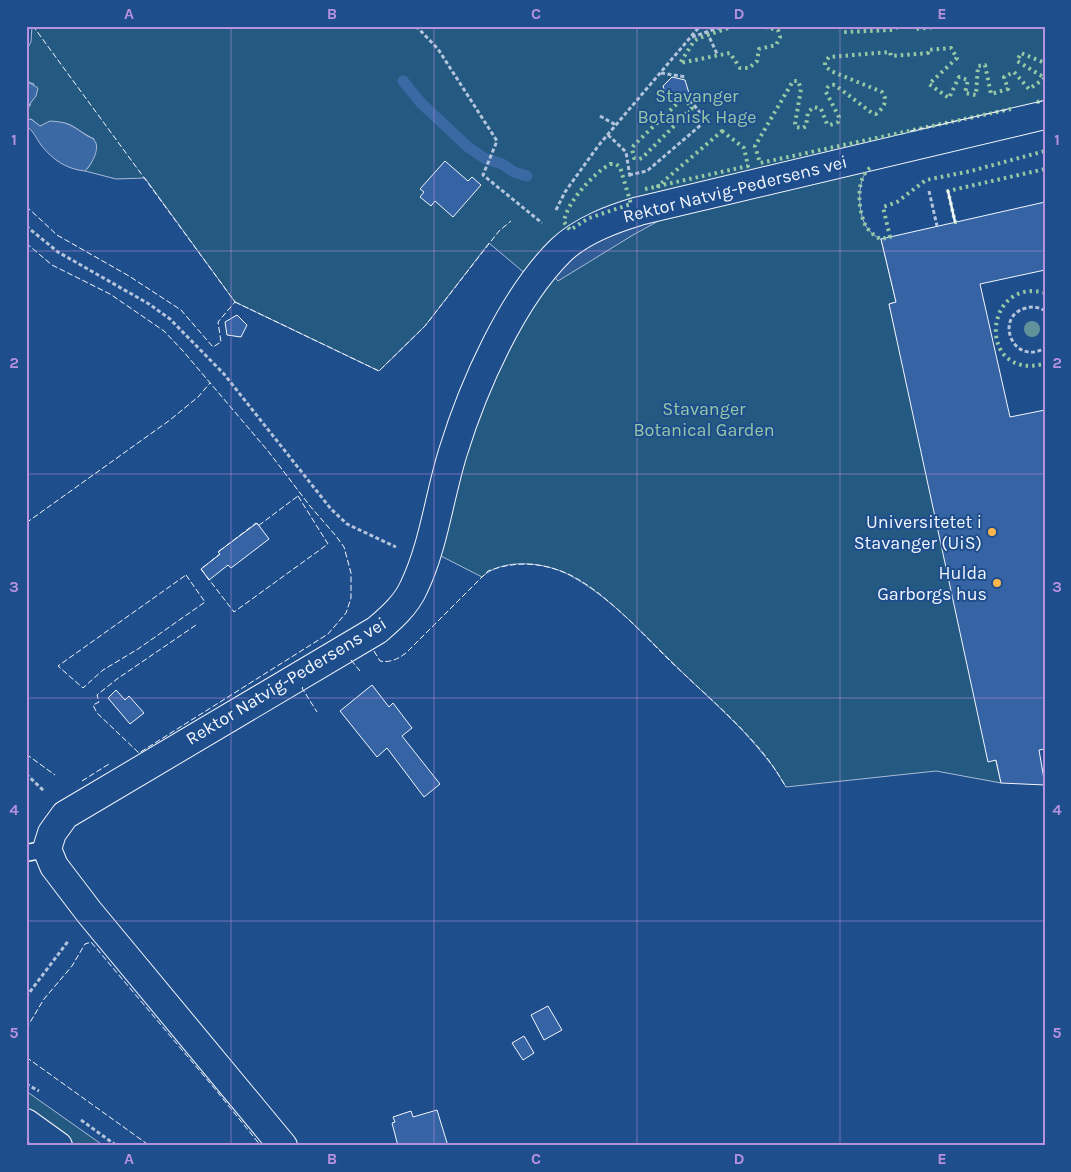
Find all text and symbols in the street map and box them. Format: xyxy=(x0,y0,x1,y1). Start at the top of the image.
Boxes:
text: A xyxy=(124,4,134,23)
text: B xyxy=(327,4,337,23)
text: C xyxy=(531,4,541,23)
text: D xyxy=(734,4,745,23)
text: E xyxy=(937,4,947,23)
park label: Stavanger Botanisk Hage xyxy=(637,85,757,128)
text: 1 xyxy=(11,130,17,149)
text: 1 xyxy=(1054,130,1060,149)
street label: Rektor Natvig-Pedersens vei xyxy=(621,150,849,228)
text: 2 xyxy=(9,353,19,372)
text: 2 xyxy=(1052,353,1062,372)
park label: Stavanger Botanical Garden xyxy=(633,398,775,441)
place label: Universitetet i Stavanger (UiS) xyxy=(854,511,982,554)
marker: Universitetet i Stavanger (UiS) xyxy=(986,526,998,538)
place label: Hulda Garborgs hus xyxy=(877,562,987,605)
text: 3 xyxy=(9,577,19,596)
marker: Hulda Garborgs hus xyxy=(991,577,1003,589)
text: 3 xyxy=(1052,577,1062,596)
street label: Rektor Natvig-Pedersens vei xyxy=(182,612,390,750)
text: 4 xyxy=(9,800,19,819)
text: 4 xyxy=(1052,800,1062,819)
text: 5 xyxy=(9,1023,19,1042)
text: 5 xyxy=(1052,1023,1062,1042)
text: A xyxy=(124,1149,134,1168)
text: B xyxy=(327,1149,337,1168)
text: C xyxy=(531,1149,541,1168)
text: D xyxy=(734,1149,745,1168)
text: E xyxy=(937,1149,947,1168)

